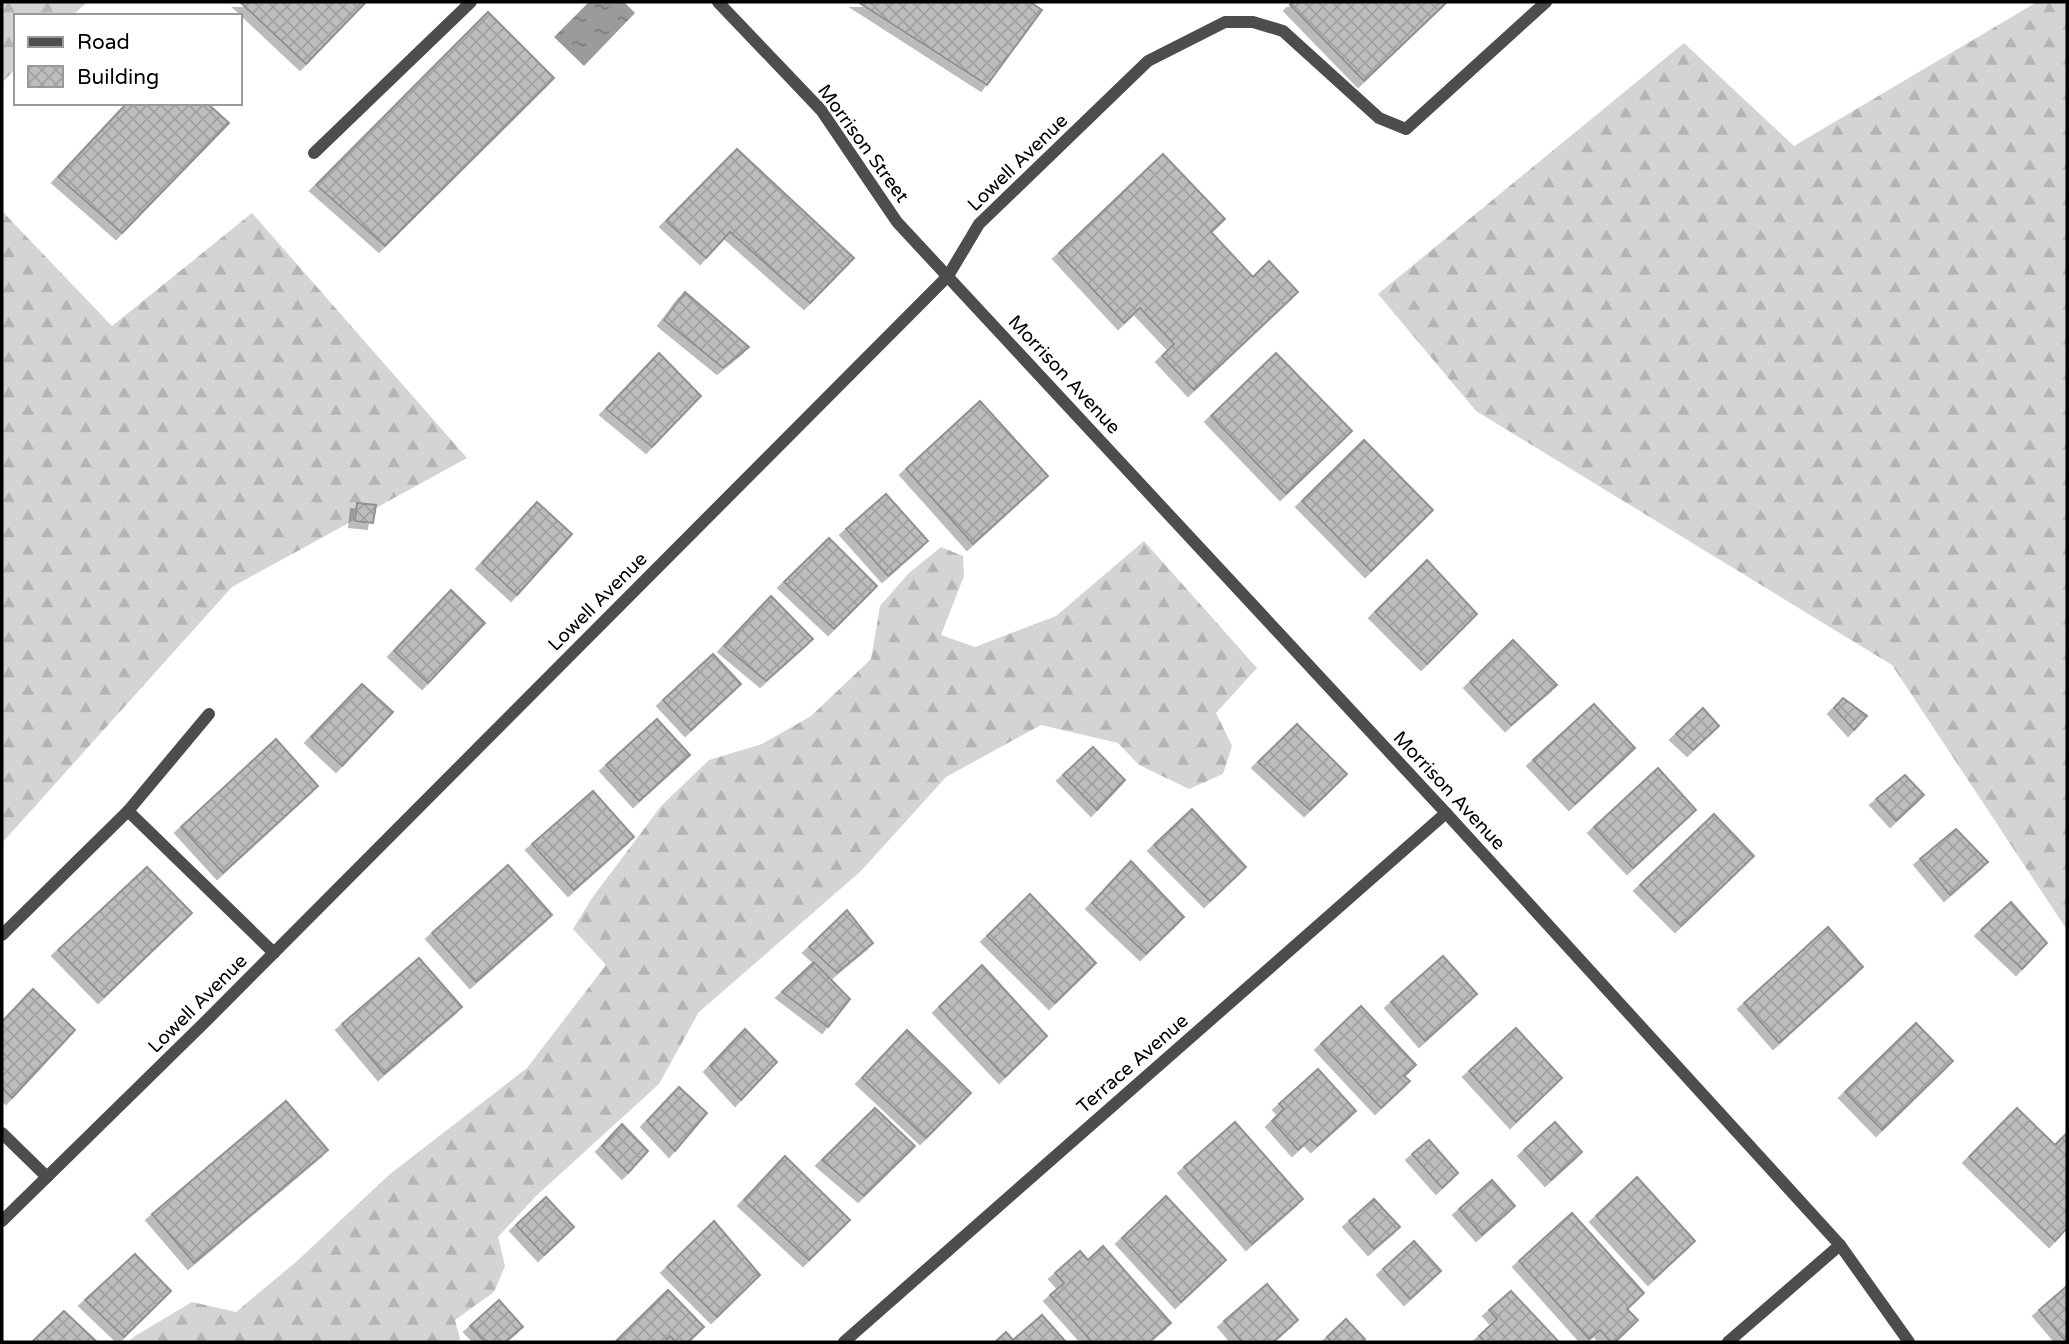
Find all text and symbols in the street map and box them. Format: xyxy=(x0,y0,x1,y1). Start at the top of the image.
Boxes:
legend xyxy=(14,14,242,105)
text: Road xyxy=(77,30,130,55)
text: Building xyxy=(77,65,159,90)
street label: Morrison Street xyxy=(813,80,913,207)
street label: Lowell Avenue xyxy=(963,110,1072,216)
street label: Morrison Avenue xyxy=(1004,311,1125,439)
street label: Lowell Avenue xyxy=(544,548,652,656)
street label: Morrison Avenue xyxy=(1389,727,1510,855)
street label: Lowell Avenue xyxy=(144,950,252,1058)
street label: Terrace Avenue xyxy=(1073,1009,1193,1118)

